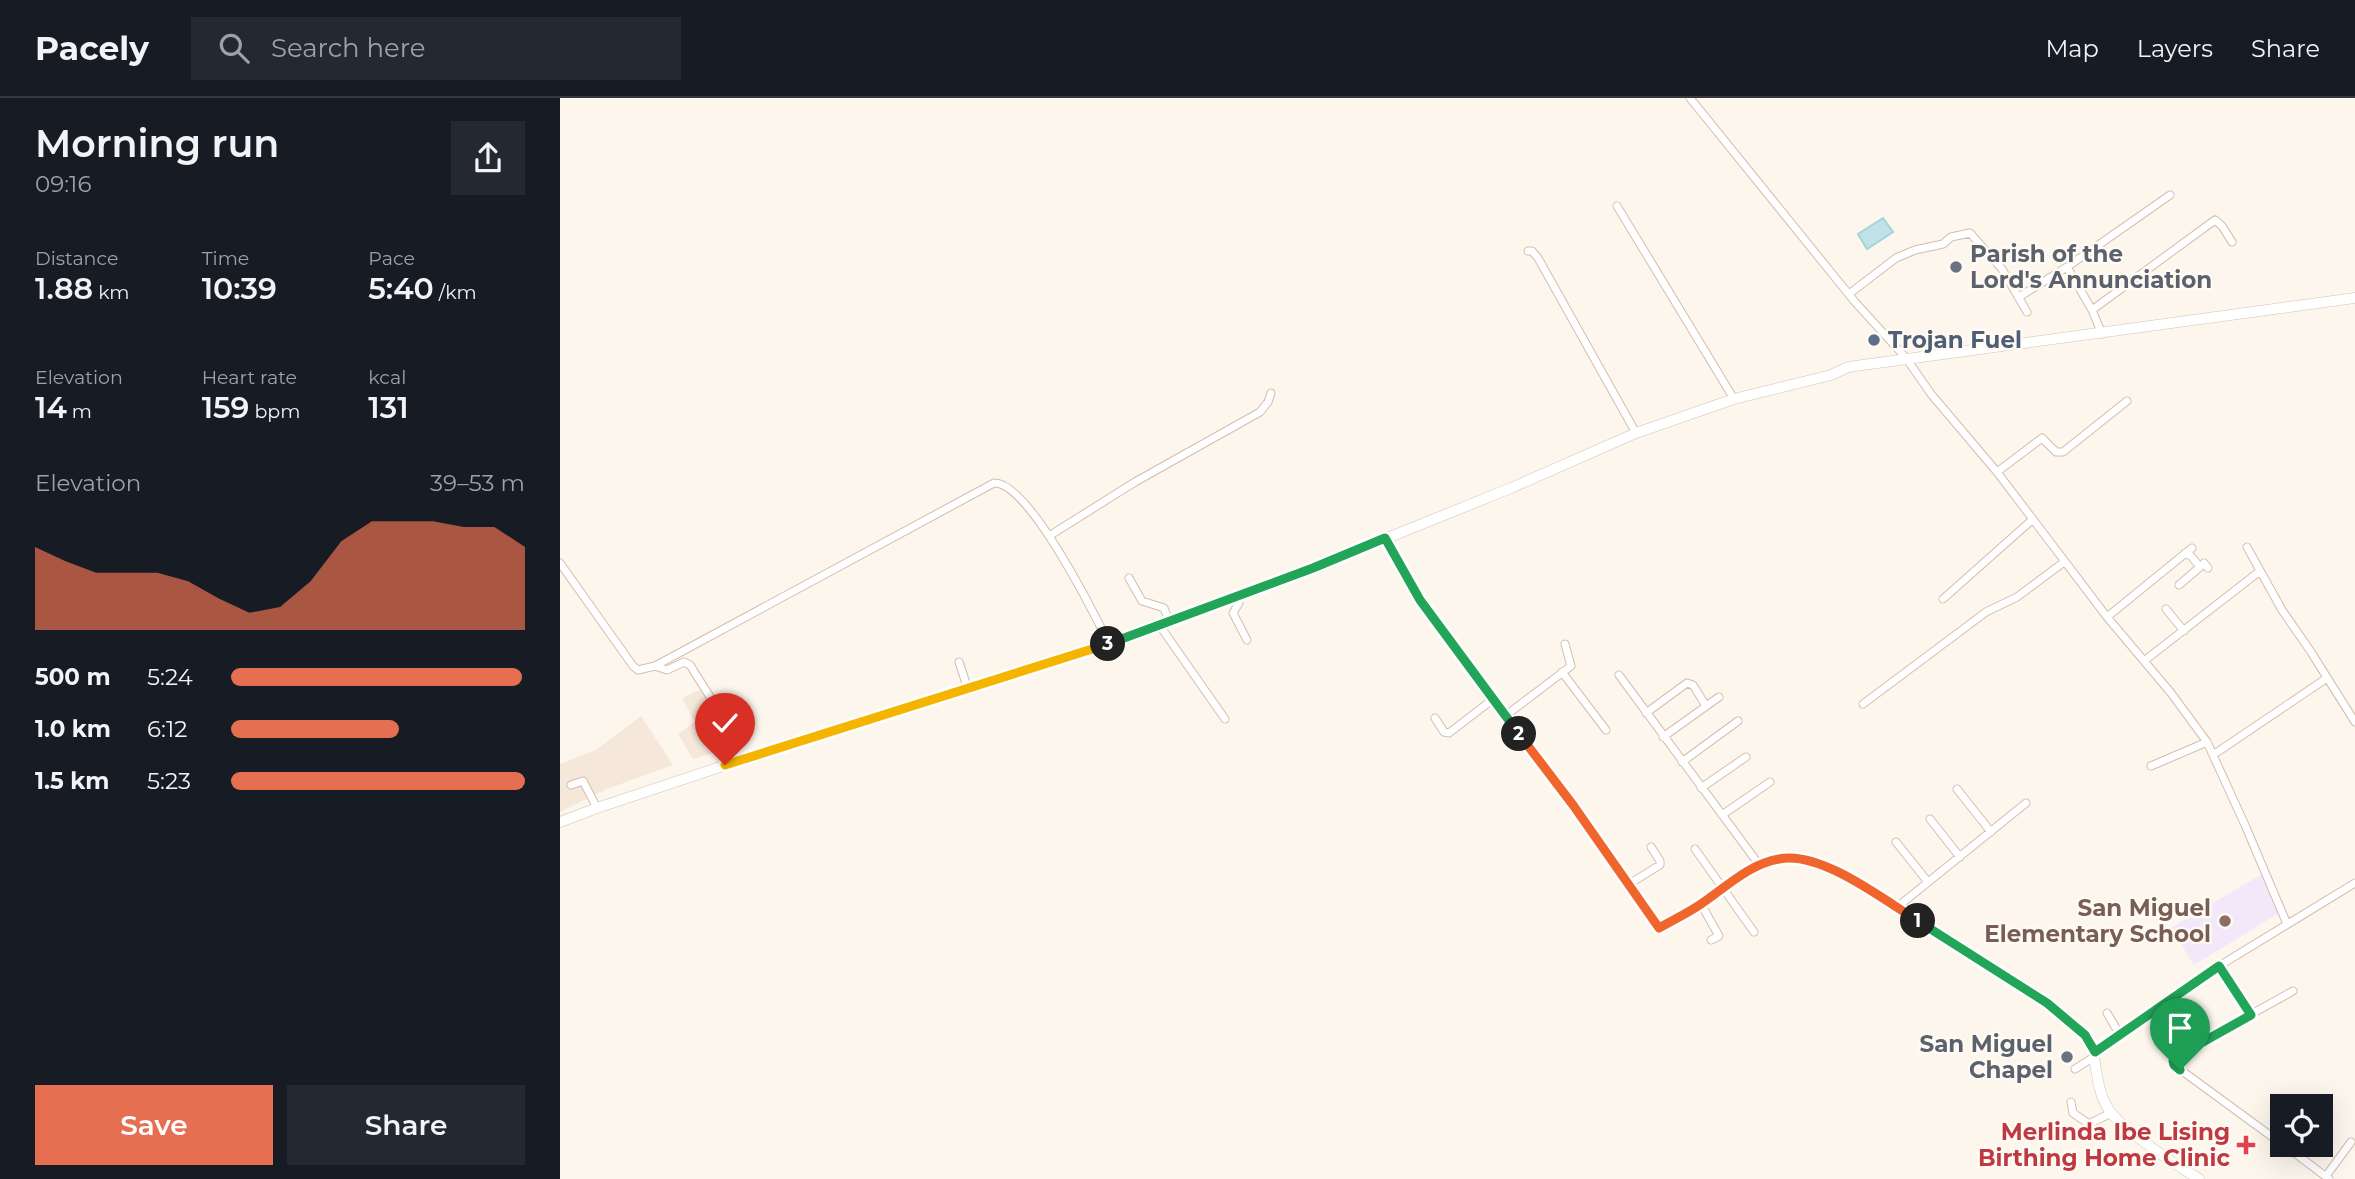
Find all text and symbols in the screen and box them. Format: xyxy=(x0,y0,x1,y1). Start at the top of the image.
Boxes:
search box xyxy=(191,17,681,80)
text: Pacely xyxy=(35,28,149,68)
icon: search xyxy=(215,29,253,67)
text: Search here xyxy=(271,32,426,64)
text: Map xyxy=(2045,34,2099,63)
text: Layers xyxy=(2137,34,2213,63)
text: Share xyxy=(2251,34,2320,63)
text: Morning run xyxy=(35,120,279,167)
button: share xyxy=(451,121,525,195)
text: 09:16 xyxy=(35,170,91,198)
place label: Parish of the Lord's Annunciation xyxy=(1970,240,2212,294)
text: Distance xyxy=(35,247,118,270)
text: Time xyxy=(202,247,249,270)
text: Pace xyxy=(368,247,415,270)
marker: Parish of the Lord's Annunciation xyxy=(1948,259,1964,275)
text: 1.88 xyxy=(35,270,93,307)
text: 10:39 xyxy=(202,270,277,307)
text: 5:40 xyxy=(368,270,434,307)
text: km xyxy=(93,281,130,304)
text: /km xyxy=(434,281,477,304)
place label: Trojan Fuel xyxy=(1888,326,2022,354)
marker: Trojan Fuel xyxy=(1866,332,1882,348)
text: Elevation xyxy=(35,366,123,389)
text: Heart rate xyxy=(202,366,297,389)
text: kcal xyxy=(368,366,406,389)
text: 14 xyxy=(35,389,67,426)
text: 159 xyxy=(202,389,249,426)
text: 131 xyxy=(368,389,409,426)
text: m xyxy=(67,400,92,423)
text: bpm xyxy=(249,400,300,423)
text: Elevation xyxy=(35,469,141,497)
text: 39–53 m xyxy=(430,469,525,497)
pin: 3 xyxy=(1090,626,1126,662)
text: 3 xyxy=(1102,632,1113,655)
text: 500 m xyxy=(35,663,111,691)
text: 5:24 xyxy=(147,663,193,691)
pin xyxy=(695,693,755,765)
icon: check xyxy=(706,704,744,742)
text: 1.0 km xyxy=(35,715,111,743)
text: 6:12 xyxy=(147,715,187,743)
pin: 2 xyxy=(1502,716,1536,752)
text: 2 xyxy=(1513,722,1524,745)
text: 1.5 km xyxy=(35,767,109,795)
text: 5:23 xyxy=(147,767,191,795)
place label: San Miguel Elementary School xyxy=(1984,894,2211,948)
pin: 1 xyxy=(1900,904,1936,938)
text: 1 xyxy=(1914,909,1921,932)
marker: San Miguel Elementary School xyxy=(2217,913,2233,929)
pin xyxy=(2150,998,2210,1070)
icon: arrive xyxy=(2161,1009,2199,1047)
place label: San Miguel Chapel xyxy=(1920,1030,2053,1084)
marker: San Miguel Chapel xyxy=(2059,1049,2075,1065)
button: Save xyxy=(35,1085,273,1165)
button: Share xyxy=(287,1085,525,1165)
map controls xyxy=(2270,1094,2333,1157)
button: locate xyxy=(2270,1094,2333,1157)
place label: Merlinda Ibe Lising Birthing Home Clinic xyxy=(1978,1118,2230,1172)
marker: Merlinda Ibe Lising Birthing Home Clinic xyxy=(2236,1135,2256,1155)

